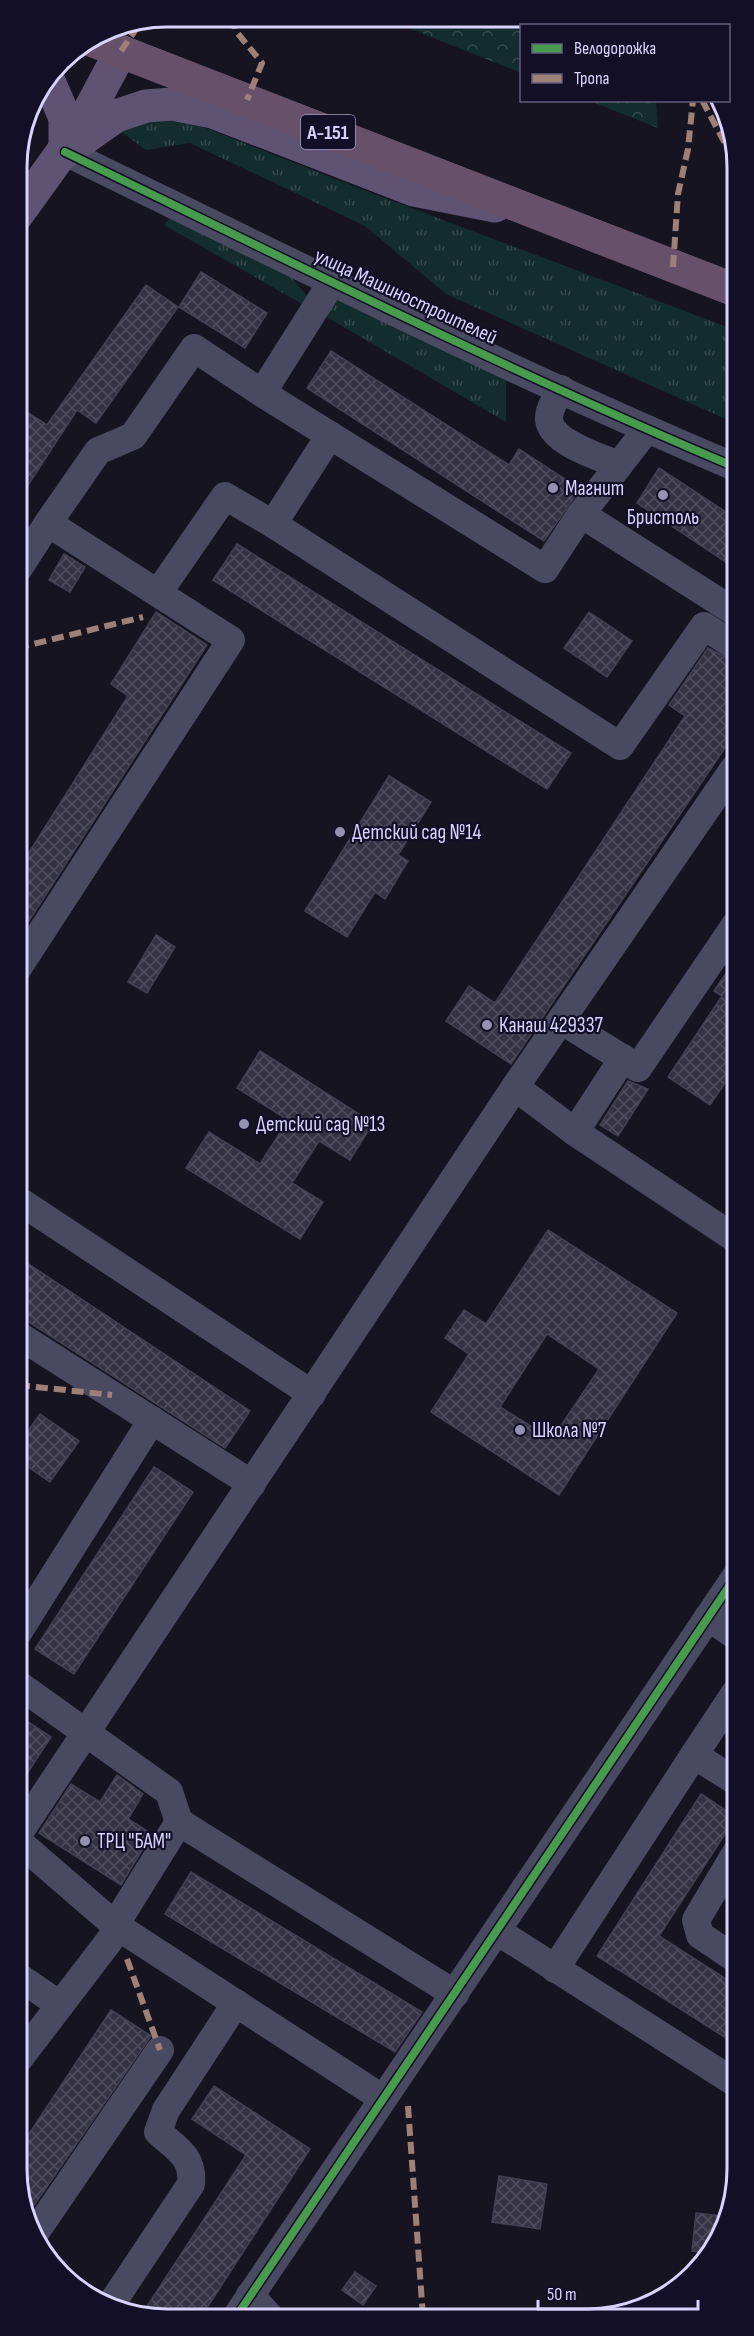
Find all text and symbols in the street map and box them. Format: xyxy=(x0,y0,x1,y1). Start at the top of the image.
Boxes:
legend xyxy=(520,24,730,102)
text: Велодорожка xyxy=(574,38,656,59)
text: Тропа xyxy=(574,68,610,89)
road number: А-151 xyxy=(301,115,355,149)
street label: улица Машиностроителей xyxy=(310,243,501,350)
place label: Магнит xyxy=(565,476,624,501)
marker: Магнит xyxy=(546,481,560,495)
marker: Бристоль xyxy=(656,488,670,502)
place label: Бристоль xyxy=(627,505,699,530)
place label: Детский сад №14 xyxy=(352,820,482,845)
marker: Детский сад №14 xyxy=(333,825,347,839)
place label: Канаш 429337 xyxy=(499,1013,603,1038)
marker: Канаш 429337 xyxy=(480,1018,494,1032)
place label: Детский сад №13 xyxy=(256,1112,385,1137)
marker: Детский сад №13 xyxy=(237,1117,251,1131)
place label: Школа №7 xyxy=(532,1418,607,1443)
marker: Школа №7 xyxy=(513,1423,527,1437)
place label: ТРЦ "БАМ" xyxy=(97,1829,171,1854)
marker: ТРЦ "БАМ" xyxy=(78,1834,92,1848)
scale bar xyxy=(538,2273,698,2311)
text: 50 m xyxy=(547,2284,577,2305)

